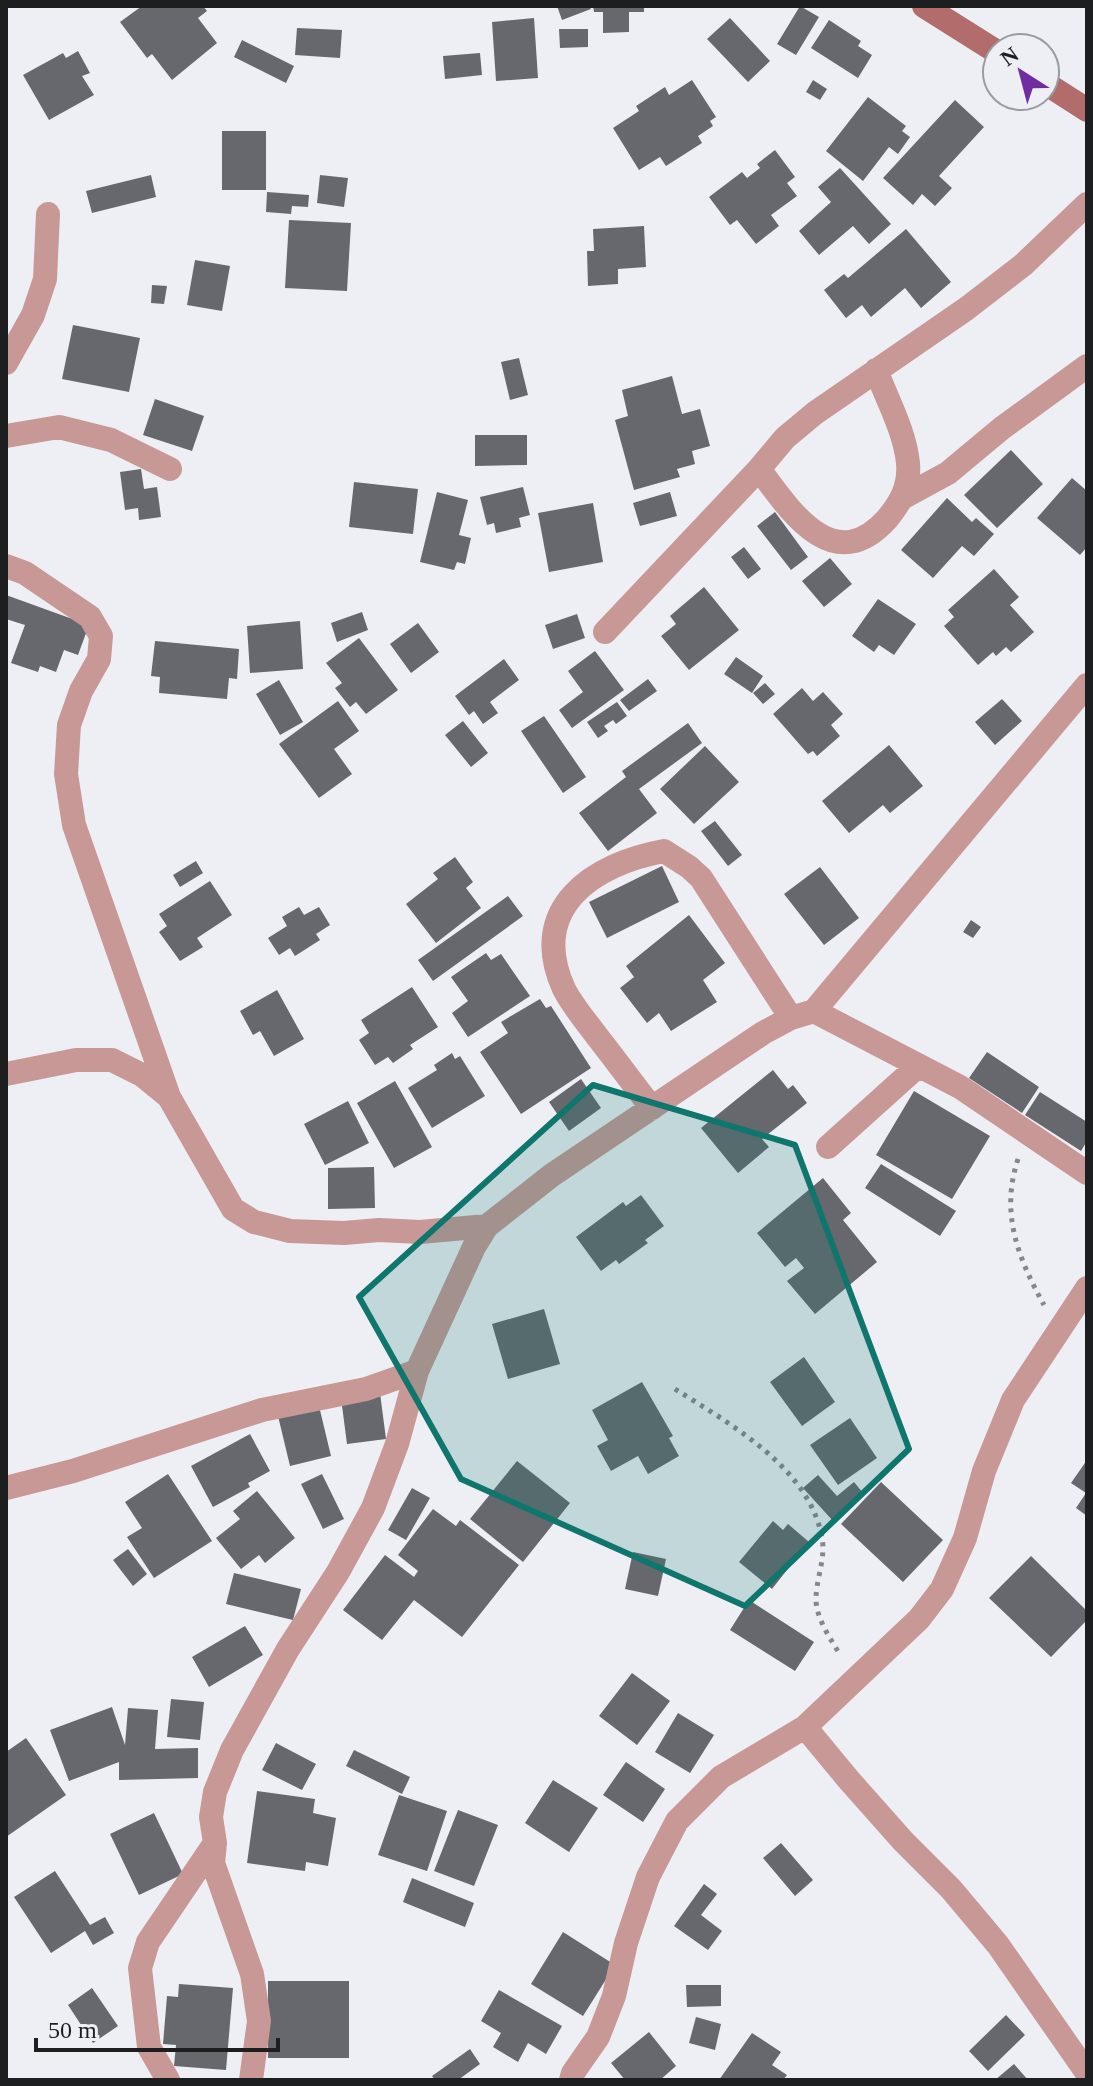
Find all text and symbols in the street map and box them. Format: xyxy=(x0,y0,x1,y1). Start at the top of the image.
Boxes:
north arrow xyxy=(981,32,1061,112)
text: N xyxy=(996,41,1023,71)
scale bar xyxy=(36,2002,278,2052)
text: 50 m xyxy=(48,2017,97,2043)

